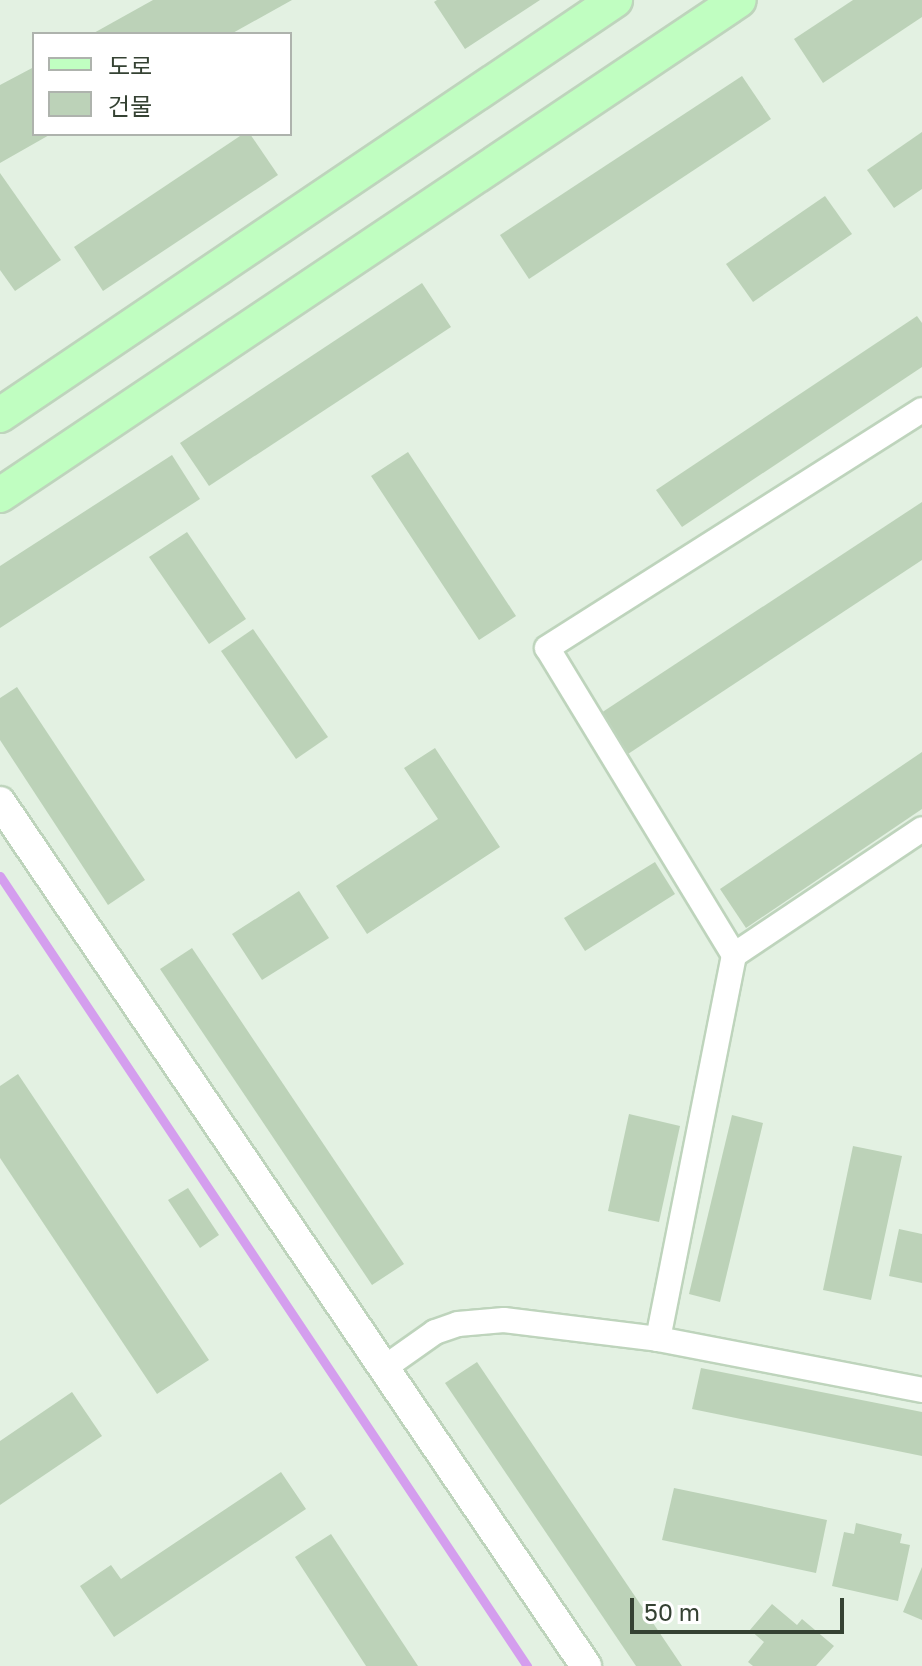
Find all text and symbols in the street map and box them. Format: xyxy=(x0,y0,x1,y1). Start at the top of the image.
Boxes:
legend xyxy=(32,32,292,136)
text: 도로 xyxy=(108,51,152,80)
text: 건물 xyxy=(108,91,152,120)
scale bar xyxy=(634,1582,848,1632)
text: 50 m xyxy=(644,1597,700,1626)

